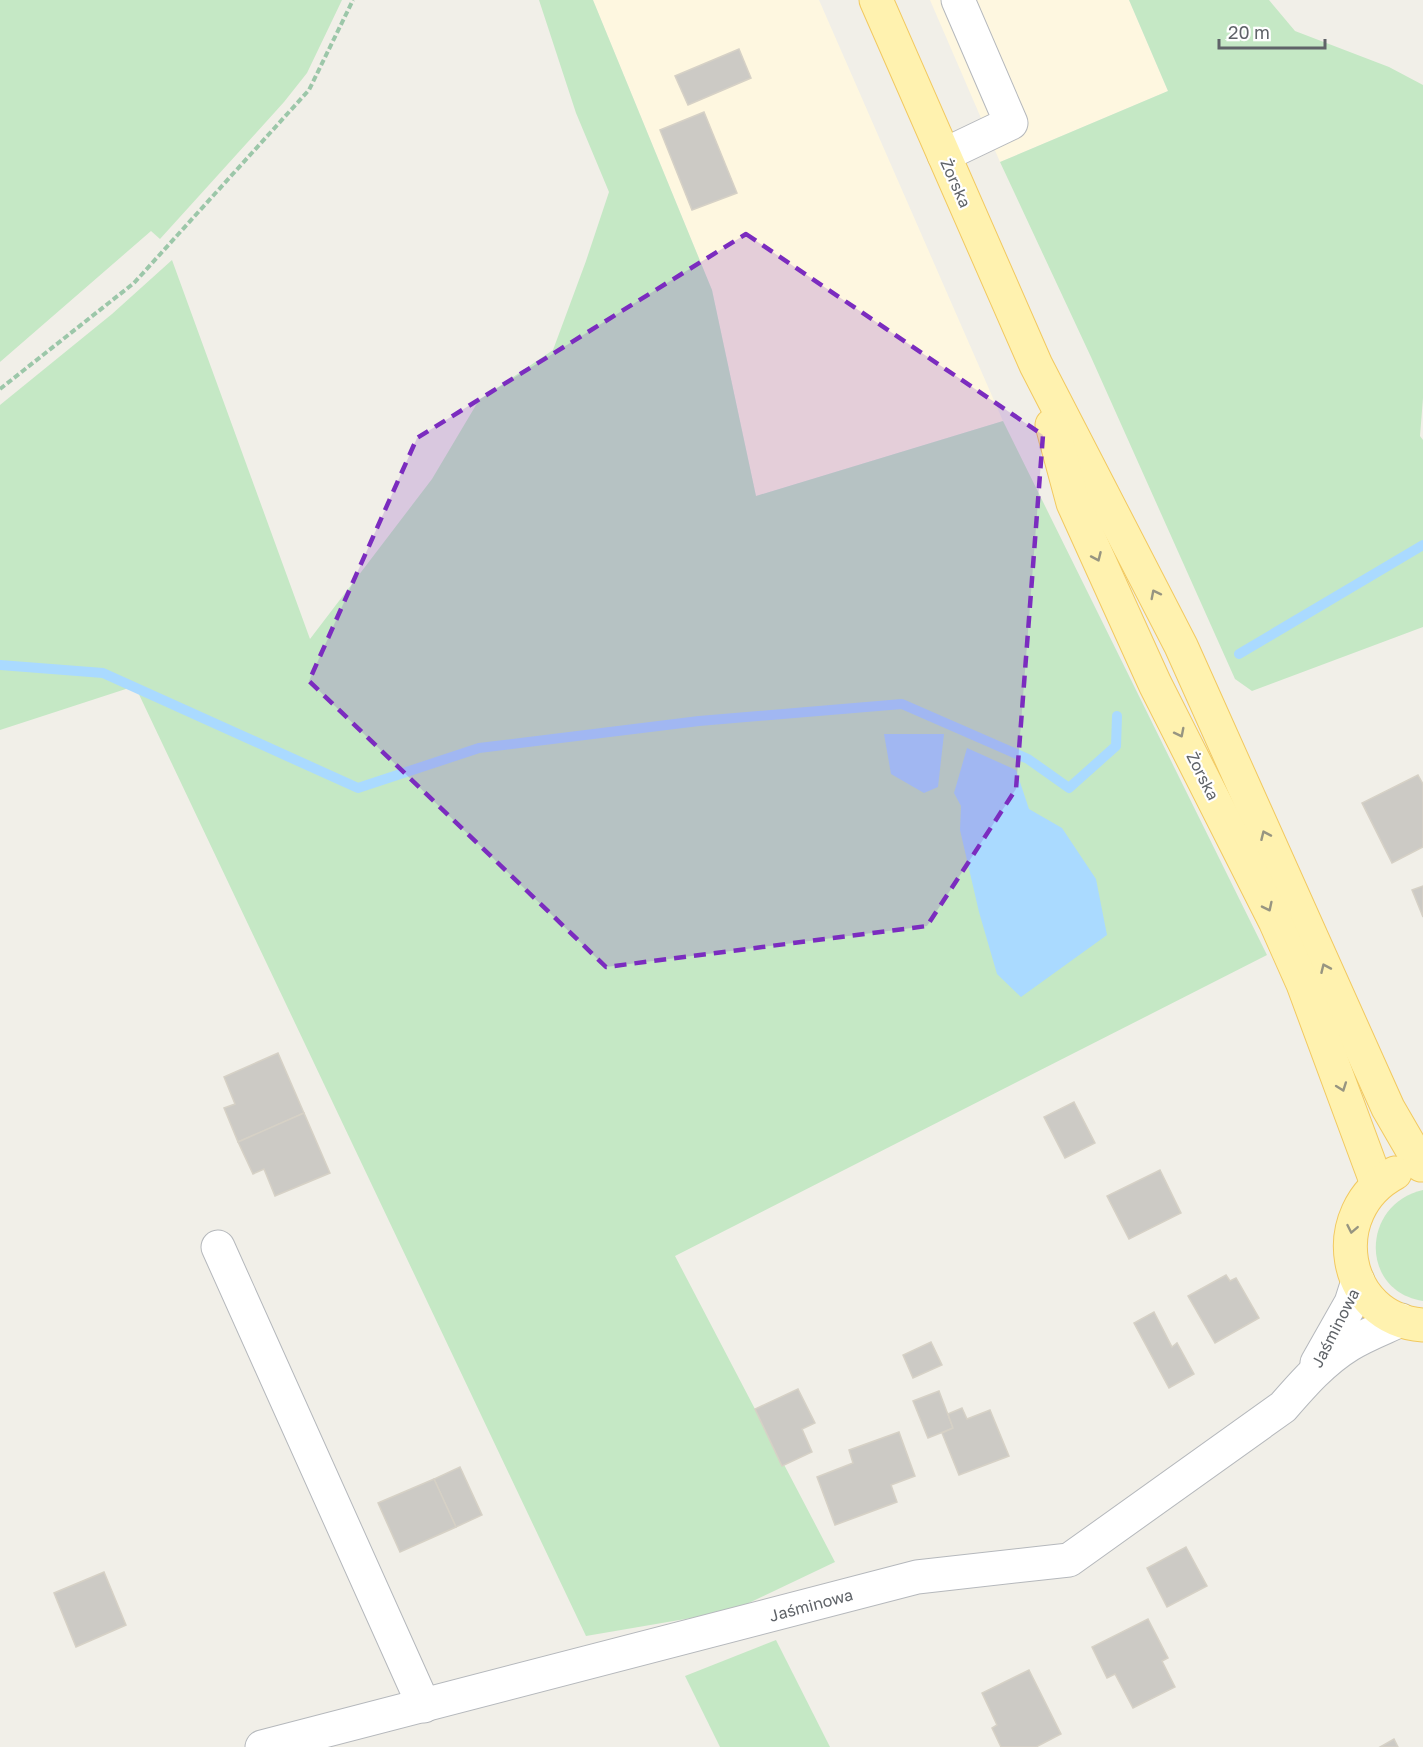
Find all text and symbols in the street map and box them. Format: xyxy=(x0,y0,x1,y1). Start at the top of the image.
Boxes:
scale bar xyxy=(1219,12,1326,50)
text: 20 m xyxy=(1228,21,1270,43)
street label: Żorska xyxy=(936,155,976,211)
one-way arrow xyxy=(1089,550,1101,561)
one-way arrow xyxy=(1150,589,1162,600)
one-way arrow xyxy=(1173,726,1185,737)
street label: Żorska xyxy=(1182,749,1224,803)
one-way arrow xyxy=(1260,830,1272,841)
one-way arrow xyxy=(1261,900,1273,911)
one-way arrow xyxy=(1320,964,1332,975)
one-way arrow xyxy=(1335,1081,1347,1092)
one-way arrow xyxy=(1346,1224,1359,1234)
street label: Jaśminowa xyxy=(1307,1285,1363,1371)
street label: Jaśminowa xyxy=(767,1584,855,1626)

